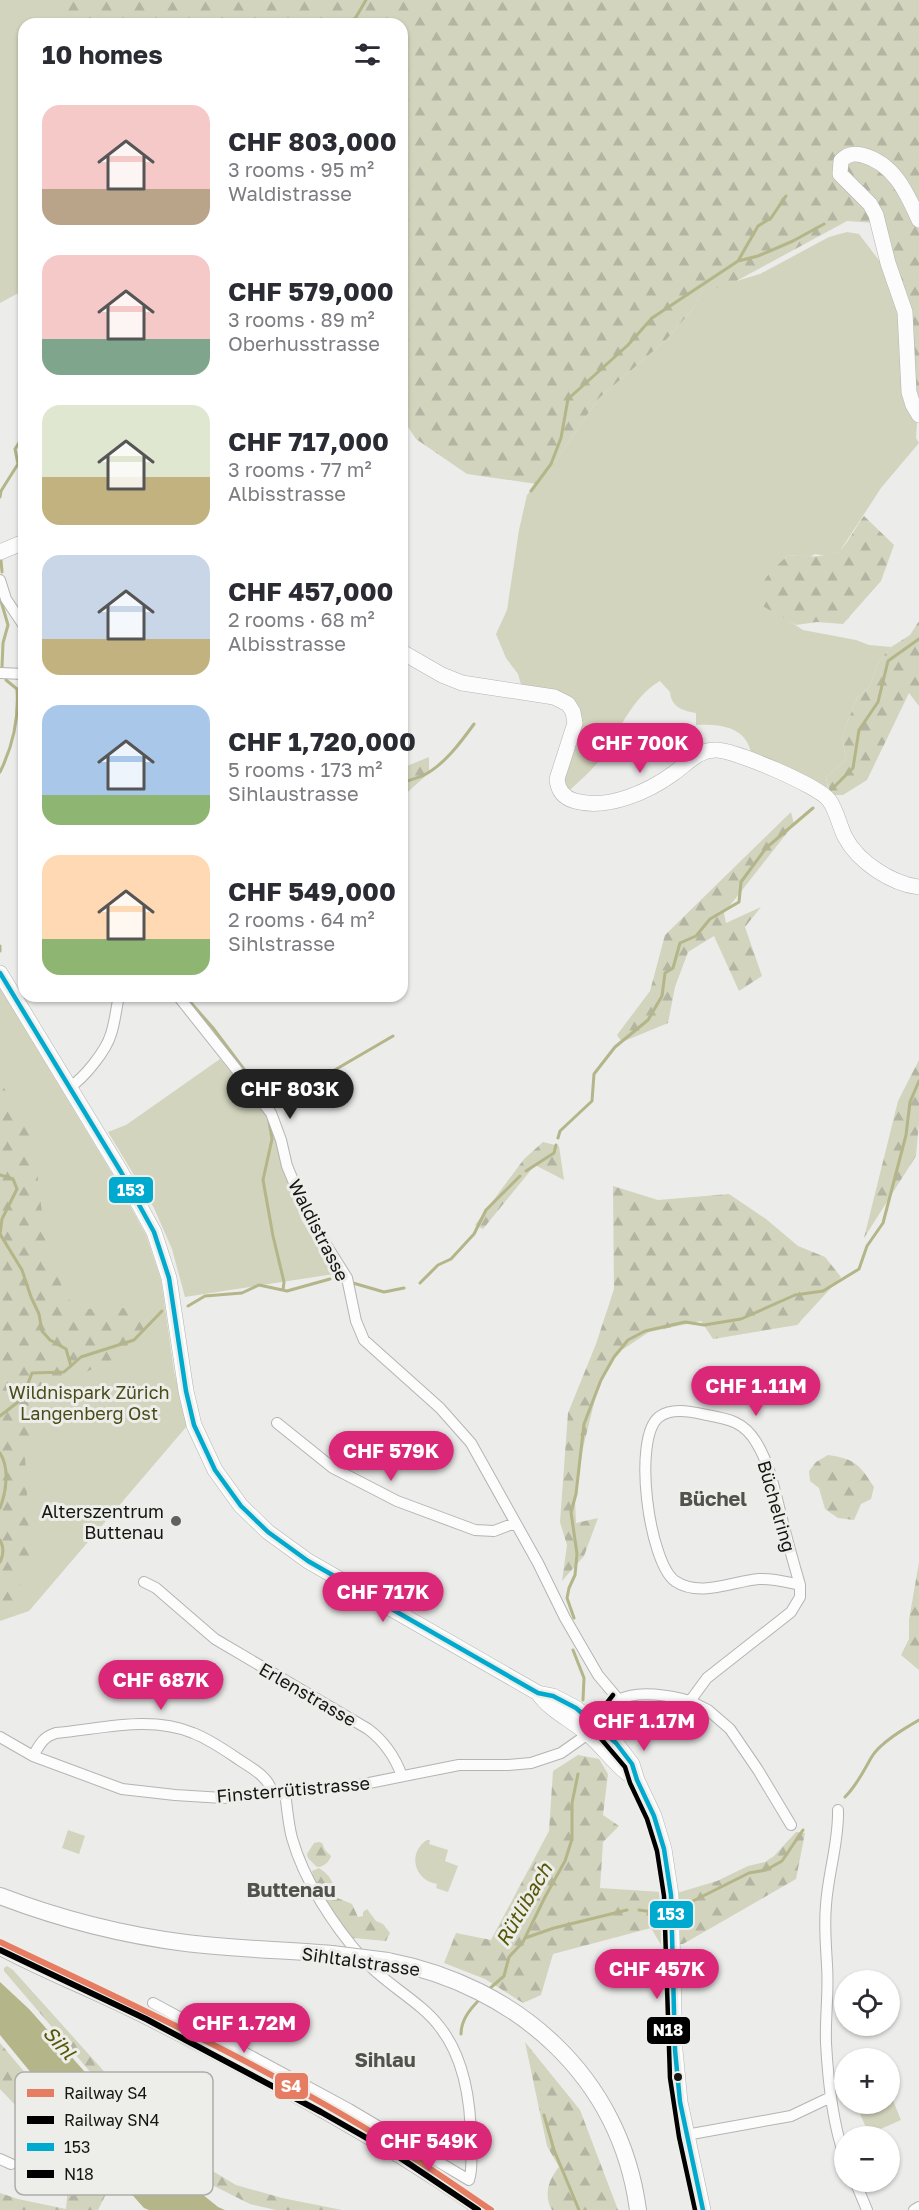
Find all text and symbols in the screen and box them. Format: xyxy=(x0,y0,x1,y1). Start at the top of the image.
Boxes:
icon: filters xyxy=(351,38,384,71)
text: 10 homes xyxy=(42,39,163,70)
text: CHF 803,000 xyxy=(228,126,397,157)
icon: home xyxy=(90,129,162,201)
text: 3 rooms · 95 m² xyxy=(228,157,374,181)
text: Waldistrasse xyxy=(228,181,352,205)
text: CHF 579,000 xyxy=(228,276,394,307)
icon: home xyxy=(90,279,162,351)
text: 3 rooms · 89 m² xyxy=(228,307,375,331)
text: Oberhusstrasse xyxy=(228,331,380,355)
text: CHF 717,000 xyxy=(228,426,389,457)
icon: home xyxy=(90,429,162,501)
text: 3 rooms · 77 m² xyxy=(228,457,372,481)
text: Albisstrasse xyxy=(228,481,346,505)
text: CHF 457,000 xyxy=(228,576,394,607)
icon: home xyxy=(90,579,162,651)
text: 2 rooms · 68 m² xyxy=(228,607,375,631)
text: Albisstrasse xyxy=(228,631,346,655)
pin: CHF 700K xyxy=(578,723,702,774)
text: CHF 1,720,000 xyxy=(228,726,416,757)
icon: home xyxy=(90,729,162,801)
text: CHF 700K xyxy=(591,730,689,754)
text: 5 rooms · 173 m² xyxy=(228,757,382,781)
text: Sihlaustrasse xyxy=(228,781,359,805)
text: CHF 549,000 xyxy=(228,876,396,907)
icon: home xyxy=(90,879,162,951)
text: 2 rooms · 64 m² xyxy=(228,907,375,931)
text: Sihlstrasse xyxy=(228,931,335,955)
pin: CHF 803K xyxy=(228,1069,352,1120)
text: CHF 803K xyxy=(241,1076,339,1100)
street label: Waldistrasse xyxy=(284,1175,354,1285)
line badge: 153 xyxy=(108,1176,154,1204)
text: 153 xyxy=(117,1180,145,1200)
pin: CHF 1.11M xyxy=(687,1366,825,1417)
text: CHF 1.11M xyxy=(705,1373,807,1397)
park label: Wildnispark Zürich Langenberg Ost xyxy=(8,1381,170,1424)
pin: CHF 579K xyxy=(329,1431,453,1482)
text: CHF 579K xyxy=(343,1438,439,1462)
street label: Büchelring xyxy=(753,1458,801,1554)
district label: Büchel xyxy=(679,1486,747,1510)
place label: Alterszentrum Buttenau xyxy=(41,1500,164,1543)
marker: Alterszentrum Buttenau xyxy=(169,1514,183,1528)
pin: CHF 717K xyxy=(321,1572,445,1623)
text: CHF 717K xyxy=(337,1579,429,1603)
street label: Erlenstrasse xyxy=(256,1657,360,1731)
pin: CHF 687K xyxy=(99,1660,223,1711)
text: CHF 687K xyxy=(112,1667,210,1691)
pin: CHF 1.17M xyxy=(575,1701,713,1752)
text: CHF 1.17M xyxy=(593,1708,695,1732)
street label: Finsterrütistrasse xyxy=(215,1771,371,1807)
water label: Rütlibach xyxy=(490,1858,557,1950)
district label: Buttenau xyxy=(246,1877,336,1901)
line badge: 153 xyxy=(649,1900,694,1929)
text: 153 xyxy=(657,1904,685,1924)
street label: Sihltalstrasse xyxy=(300,1942,422,1980)
pin: CHF 457K xyxy=(595,1949,719,2000)
text: CHF 457K xyxy=(609,1956,705,1980)
map controls xyxy=(834,1970,900,2192)
button: locate xyxy=(834,1970,900,2036)
pin: CHF 1.72M xyxy=(175,2003,313,2054)
text: CHF 1.72M xyxy=(192,2010,296,2034)
line badge: N18 xyxy=(646,2016,691,2045)
water label: Sihl xyxy=(39,2020,82,2064)
text: N18 xyxy=(653,2020,683,2040)
district label: Sihlau xyxy=(354,2047,416,2071)
button: + xyxy=(834,2048,900,2114)
unlabelled marker xyxy=(672,2071,684,2083)
legend xyxy=(15,2072,213,2195)
line badge: S4 xyxy=(274,2072,309,2100)
text: S4 xyxy=(281,2076,301,2096)
text: Railway S4 xyxy=(64,2083,147,2103)
text: Railway SN4 xyxy=(64,2110,160,2130)
pin: CHF 549K xyxy=(367,2121,491,2172)
button: − xyxy=(834,2126,900,2192)
text: CHF 549K xyxy=(380,2128,478,2152)
text: 153 xyxy=(64,2137,90,2157)
text: N18 xyxy=(64,2164,94,2184)

